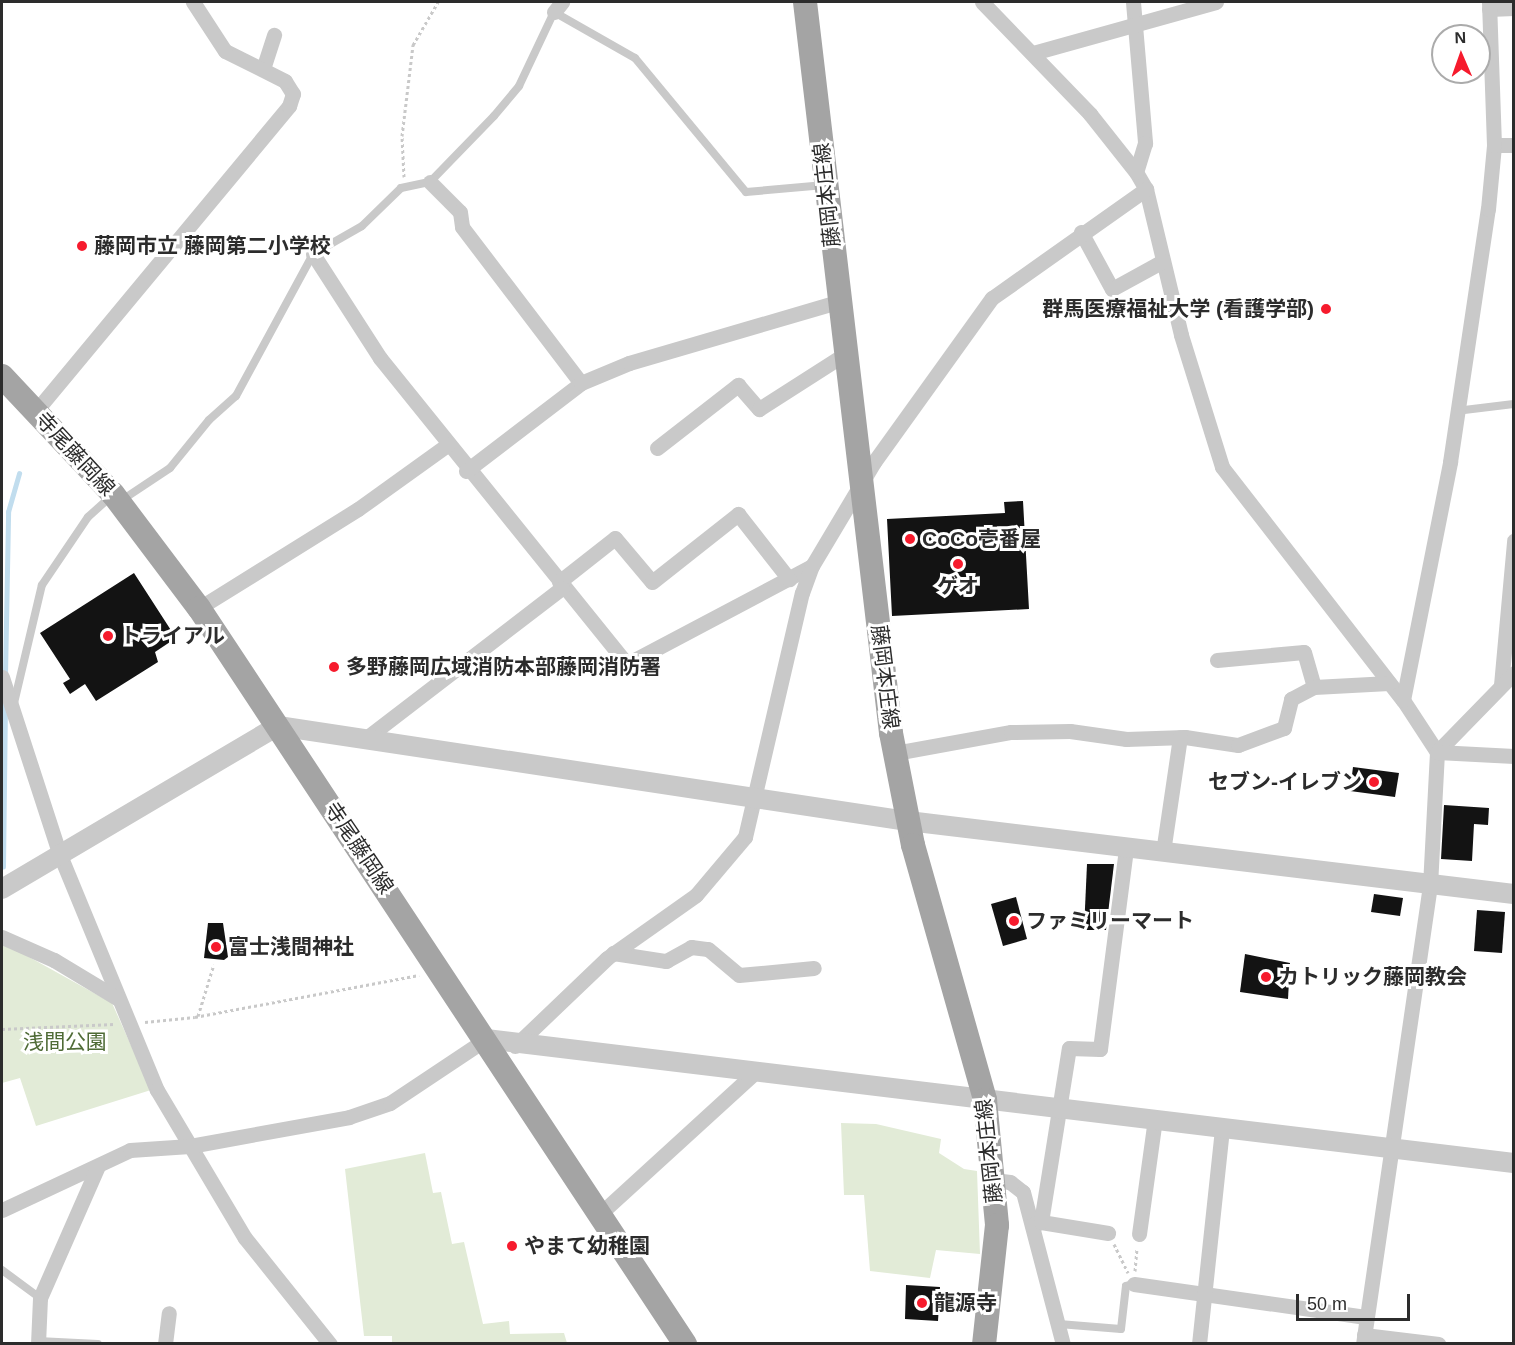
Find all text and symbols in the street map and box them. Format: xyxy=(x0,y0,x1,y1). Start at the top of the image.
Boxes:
north arrow xyxy=(1431,24,1491,84)
text: N xyxy=(1454,29,1466,46)
street label: 藤岡本庄線 xyxy=(809,141,845,249)
place label: 藤岡市立 藤岡第二小学校 xyxy=(94,233,331,259)
marker: 藤岡市立 藤岡第二小学校 xyxy=(75,239,89,253)
place label: 群馬医療福祉大学 (看護学部) xyxy=(1042,296,1314,322)
marker: 群馬医療福祉大学 (看護学部) xyxy=(1319,302,1333,316)
street label: 寺尾藤岡線 xyxy=(30,407,120,501)
place label: CoCo壱番屋 xyxy=(922,526,1041,552)
marker: CoCo壱番屋 xyxy=(903,532,917,546)
marker: ゲオ xyxy=(951,557,965,571)
place label: ゲオ xyxy=(937,573,979,599)
place label: トライアル xyxy=(120,623,225,649)
street label: 藤岡本庄線 xyxy=(866,623,904,731)
marker: トライアル xyxy=(101,629,115,643)
place label: 多野藤岡広域消防本部藤岡消防署 xyxy=(346,654,661,680)
marker: 多野藤岡広域消防本部藤岡消防署 xyxy=(327,660,341,674)
place label: セブン-イレブン xyxy=(1208,769,1362,795)
marker: セブン-イレブン xyxy=(1367,775,1381,789)
street label: 寺尾藤岡線 xyxy=(319,797,399,899)
place label: ファミリーマート xyxy=(1026,908,1194,934)
marker: ファミリーマート xyxy=(1007,914,1021,928)
place label: 富士浅間神社 xyxy=(228,934,354,960)
marker: 富士浅間神社 xyxy=(209,940,223,954)
place label: カトリック藤岡教会 xyxy=(1278,964,1467,990)
marker: カトリック藤岡教会 xyxy=(1259,970,1273,984)
park label: 浅間公園 xyxy=(23,1029,107,1055)
street label: 藤岡本庄線 xyxy=(971,1097,1007,1205)
place label: やまて幼稚園 xyxy=(524,1233,650,1259)
marker: やまて幼稚園 xyxy=(505,1239,519,1253)
scale bar xyxy=(1299,1282,1413,1320)
place label: 龍源寺 xyxy=(934,1290,997,1316)
text: 50 m xyxy=(1307,1294,1347,1314)
marker: 龍源寺 xyxy=(915,1296,929,1310)

